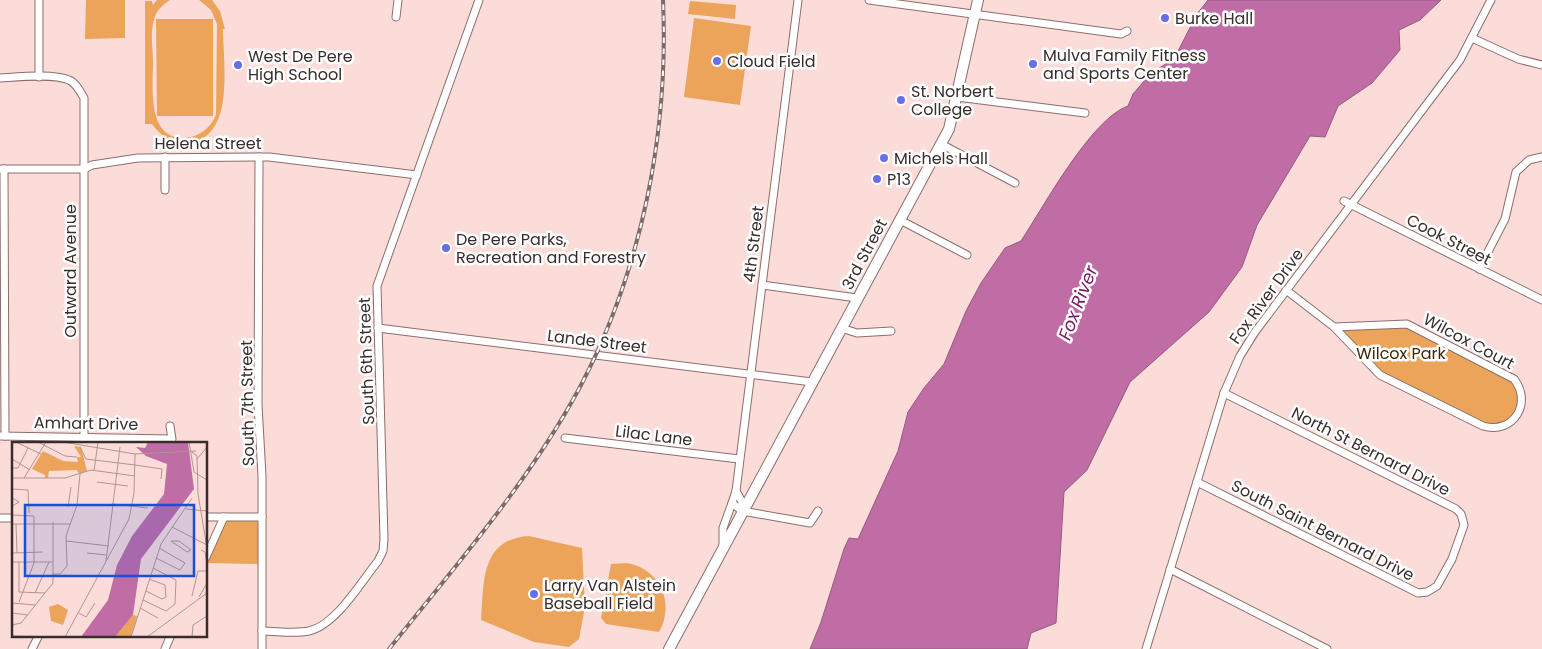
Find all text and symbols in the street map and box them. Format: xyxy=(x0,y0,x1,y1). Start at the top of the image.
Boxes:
place label: Burke Hall xyxy=(1175,7,1253,30)
marker: Burke Hall xyxy=(1159,12,1171,24)
place label: Mulva Family Fitness and Sports Center xyxy=(1043,44,1206,85)
place label: West De Pere High School xyxy=(248,45,353,86)
place label: Cloud Field xyxy=(727,50,816,73)
marker: Cloud Field xyxy=(711,55,723,67)
marker: Mulva Family Fitness and Sports Center xyxy=(1027,58,1039,70)
marker: West De Pere High School xyxy=(232,59,244,71)
place label: St. Norbert College xyxy=(911,80,994,121)
marker: St. Norbert College xyxy=(895,94,907,106)
street label: Helena Street xyxy=(154,132,262,155)
place label: Michels Hall xyxy=(894,147,988,170)
marker: Michels Hall xyxy=(878,152,890,164)
place label: P13 xyxy=(887,168,911,191)
marker: P13 xyxy=(871,173,883,185)
street label: Outward Avenue xyxy=(59,204,82,338)
street label: 4th Street xyxy=(737,204,770,284)
street label: Cook Street xyxy=(1402,208,1495,271)
street label: 3rd Street xyxy=(836,215,893,294)
place label: De Pere Parks, Recreation and Forestry xyxy=(456,228,646,269)
marker: De Pere Parks, Recreation and Forestry xyxy=(440,242,452,254)
street label: Fox River Drive xyxy=(1224,244,1309,349)
water label: Fox River xyxy=(1052,261,1104,344)
street label: South 6th Street xyxy=(353,297,380,425)
street label: Wilcox Court xyxy=(1419,308,1518,375)
street label: Lande Street xyxy=(546,324,648,359)
street label: South 7th Street xyxy=(235,340,260,466)
park label: Wilcox Park xyxy=(1356,342,1447,365)
street label: North St Bernard Drive xyxy=(1287,401,1454,501)
street label: Amhart Drive xyxy=(34,411,139,436)
street label: Lilac Lane xyxy=(614,419,694,452)
inset map xyxy=(12,442,208,636)
street label: South Saint Bernard Drive xyxy=(1227,474,1418,587)
place label: Larry Van Alstein Baseball Field xyxy=(544,574,676,615)
marker: Larry Van Alstein Baseball Field xyxy=(528,588,540,600)

